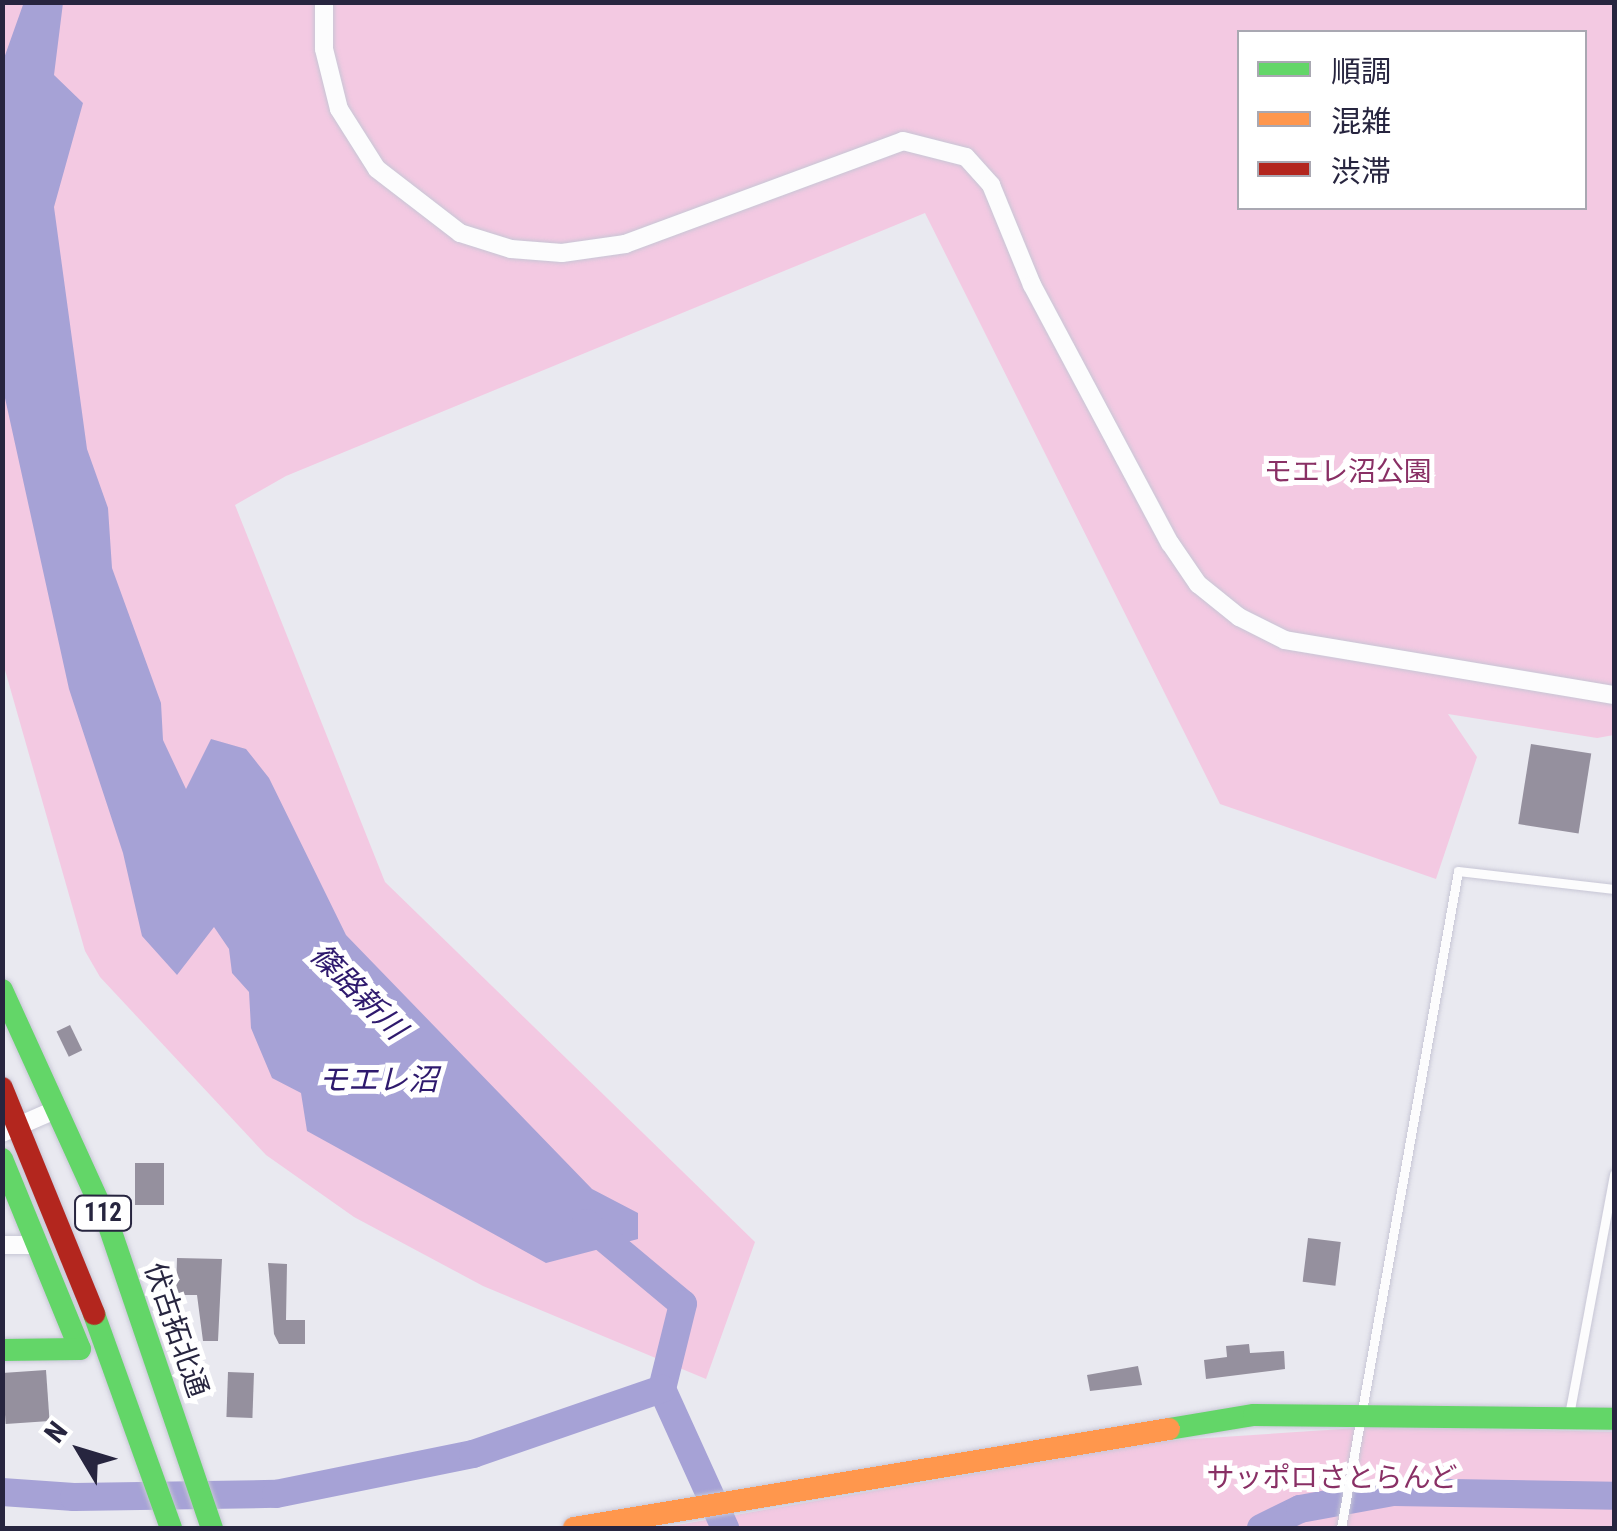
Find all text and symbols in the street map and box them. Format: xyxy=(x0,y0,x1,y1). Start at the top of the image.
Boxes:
legend xyxy=(1237,30,1587,210)
text: 順調 xyxy=(1331,54,1391,89)
text: 混雑 xyxy=(1331,104,1391,139)
text: 渋滞 xyxy=(1331,154,1391,189)
park label: モエレ沼公園 xyxy=(1264,455,1432,489)
water label: 篠路新川 xyxy=(303,937,413,1047)
water label: モエレ沼 xyxy=(318,1062,438,1098)
road number: 112 xyxy=(73,1193,133,1233)
street label: 伏古拓北通 xyxy=(137,1258,215,1402)
north arrow xyxy=(30,1401,130,1501)
text: N xyxy=(38,1415,74,1449)
park label: サッポロさとらんど xyxy=(1206,1461,1458,1495)

